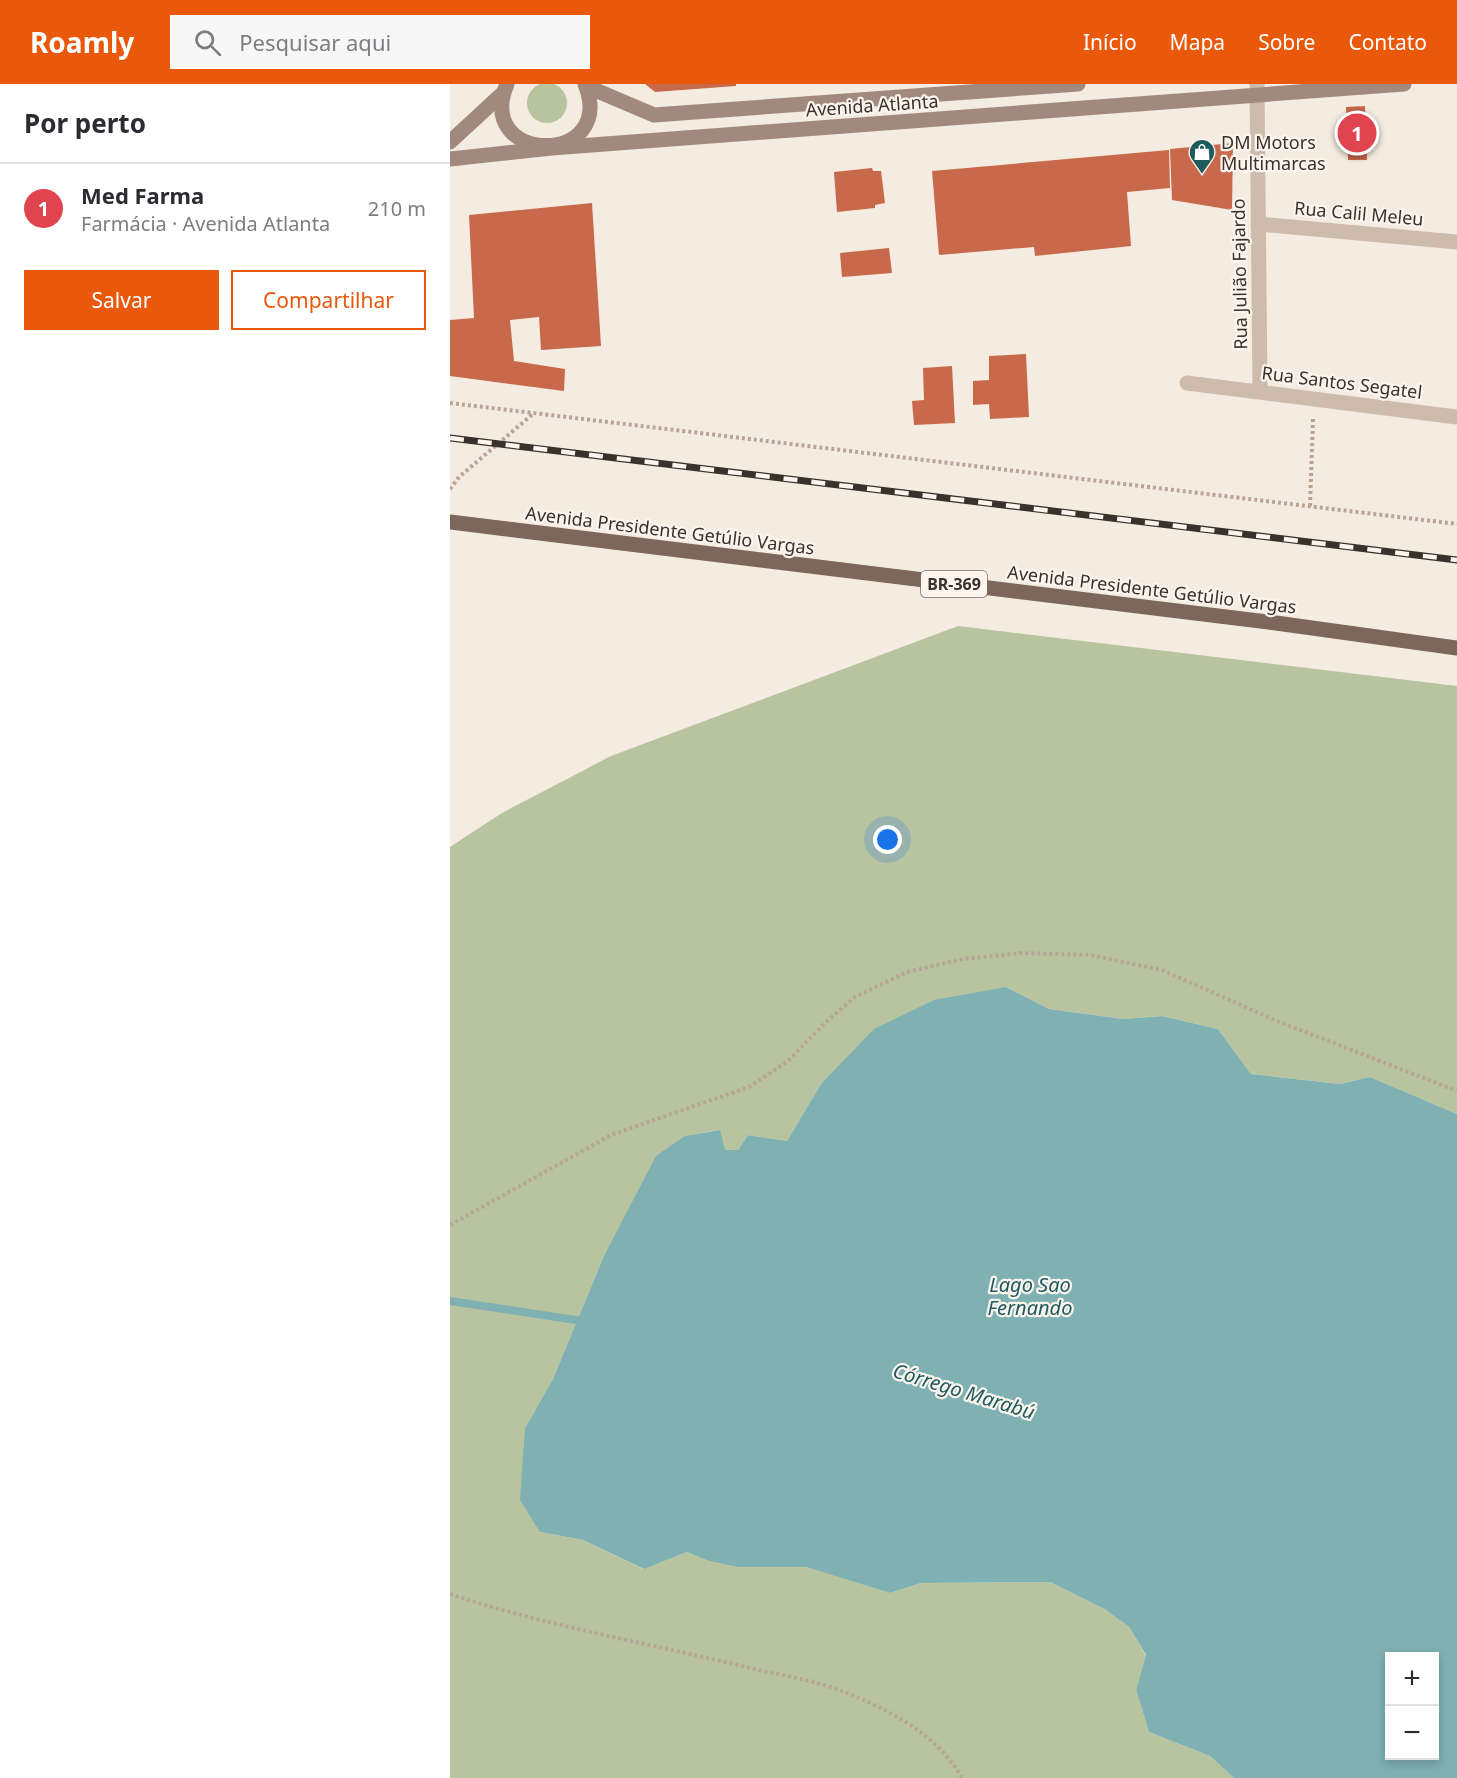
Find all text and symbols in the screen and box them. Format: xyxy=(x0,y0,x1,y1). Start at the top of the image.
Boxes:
search box xyxy=(170,15,590,69)
text: Roamly xyxy=(30,23,134,61)
icon: search xyxy=(191,26,224,59)
text: Pesquisar aqui xyxy=(239,27,391,57)
text: Início xyxy=(1083,28,1137,56)
text: Mapa xyxy=(1170,28,1225,56)
text: Sobre xyxy=(1258,28,1315,56)
text: Contato xyxy=(1348,28,1427,56)
street label: Avenida Atlanta xyxy=(805,88,939,122)
text: Por perto xyxy=(24,105,146,141)
pin: 1 xyxy=(1338,110,1376,156)
place label: DM Motors Multimarcas xyxy=(1221,130,1326,175)
shop icon: DM Motors Multimarcas xyxy=(1187,137,1217,175)
text: Med Farma xyxy=(81,180,204,210)
text: 1 xyxy=(38,195,49,222)
text: 210 m xyxy=(368,195,426,222)
street label: Rua Calil Meleu xyxy=(1293,195,1425,231)
street label: Rua Julião Fajardo xyxy=(1226,198,1252,350)
text: Farmácia · Avenida Atlanta xyxy=(81,210,330,237)
button: Salvar xyxy=(24,270,219,330)
button: Compartilhar xyxy=(231,270,426,330)
street label: Rua Santos Segatel xyxy=(1260,360,1424,404)
street label: Avenida Presidente Getúlio Vargas xyxy=(524,500,816,560)
street label: Avenida Presidente Getúlio Vargas xyxy=(1006,559,1298,619)
road number: BR-369 xyxy=(921,571,987,597)
your location xyxy=(873,825,902,854)
water label: Lago Sao Fernando xyxy=(988,1271,1072,1321)
water label: Córrego Marabú xyxy=(890,1357,1038,1425)
map controls xyxy=(1385,1652,1439,1760)
button: + xyxy=(1385,1652,1439,1706)
button: − xyxy=(1385,1706,1439,1760)

